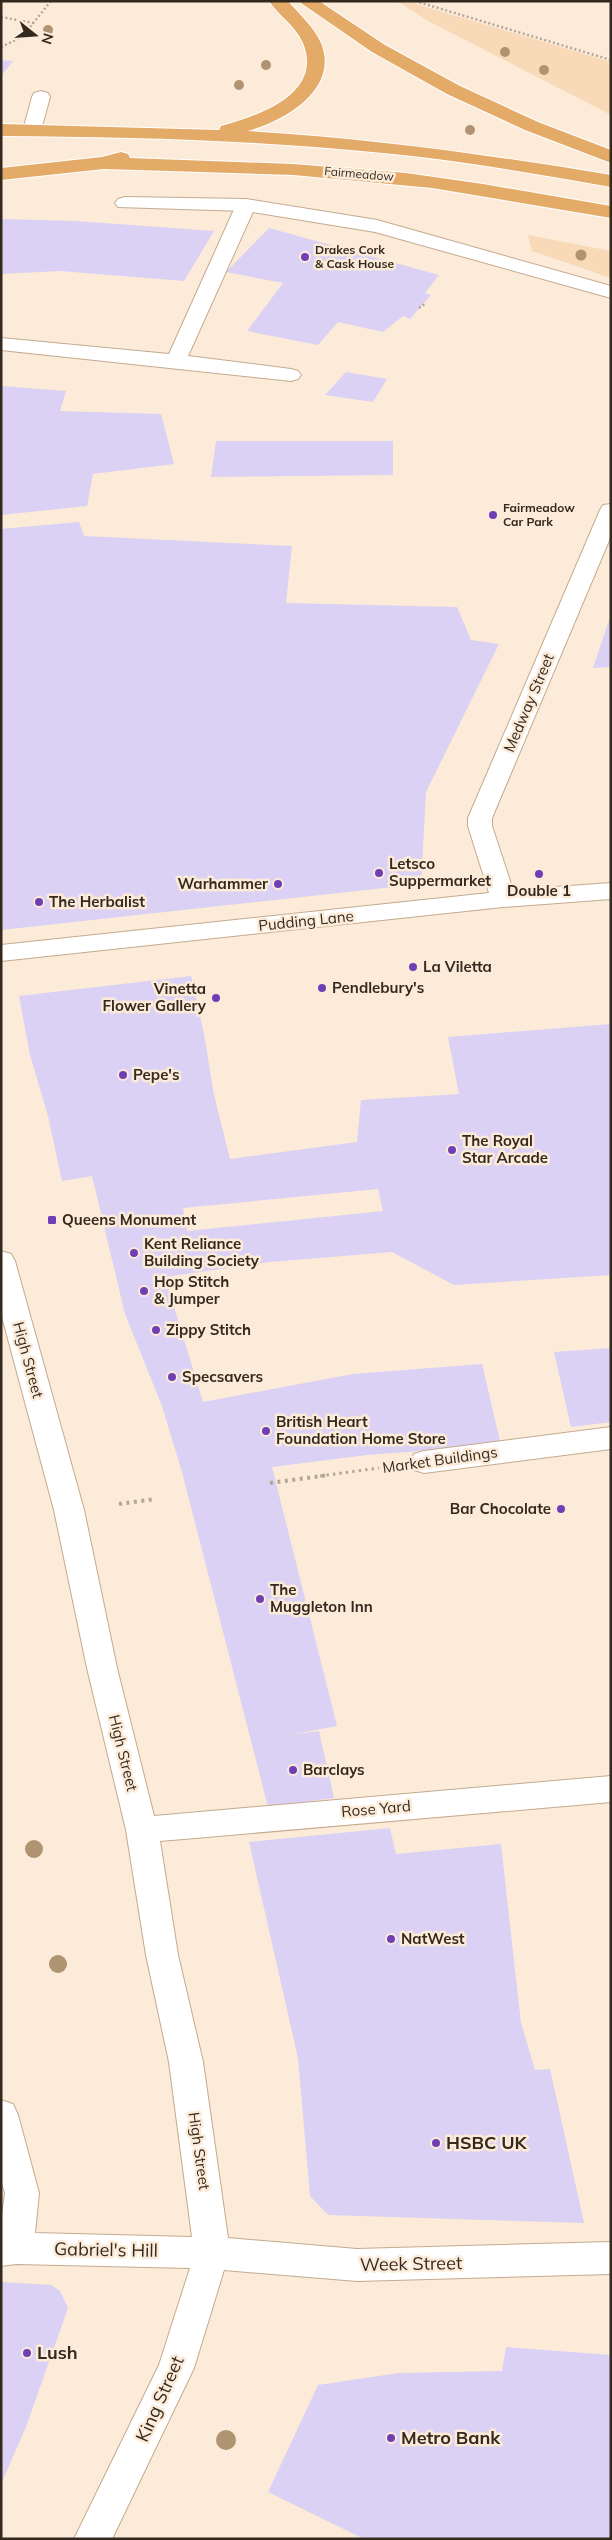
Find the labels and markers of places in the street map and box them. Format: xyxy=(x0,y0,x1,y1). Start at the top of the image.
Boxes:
place label: Drakes Cork & Cask House xyxy=(315,242,394,271)
marker: Drakes Cork & Cask House xyxy=(299,251,311,263)
place label: Fairmeadow Car Park xyxy=(503,500,575,529)
marker: Fairmeadow Car Park xyxy=(487,509,499,521)
place label: Letsco Suppermarket xyxy=(389,854,491,890)
marker: Letsco Suppermarket xyxy=(373,867,385,879)
marker: Double 1 xyxy=(533,868,545,880)
place label: Warhammer xyxy=(177,874,268,893)
marker: Warhammer xyxy=(272,878,284,890)
place label: Double 1 xyxy=(507,881,571,900)
place label: The Herbalist xyxy=(49,892,145,911)
marker: The Herbalist xyxy=(33,896,45,908)
place label: La Viletta xyxy=(423,957,492,976)
marker: La Viletta xyxy=(407,961,419,973)
place label: Pendlebury's xyxy=(332,978,424,997)
place label: Vinetta Flower Gallery xyxy=(103,979,207,1015)
marker: Pendlebury's xyxy=(316,982,328,994)
marker: Vinetta Flower Gallery xyxy=(210,992,222,1004)
place label: Pepe's xyxy=(133,1065,180,1084)
marker: Pepe's xyxy=(117,1069,129,1081)
place label: The Royal Star Arcade xyxy=(462,1131,548,1167)
marker: The Royal Star Arcade xyxy=(446,1144,458,1156)
place label: Queens Monument xyxy=(62,1210,197,1229)
marker: Queens Monument xyxy=(46,1214,58,1226)
place label: Kent Reliance Building Society xyxy=(144,1234,260,1270)
marker: Kent Reliance Building Society xyxy=(128,1247,140,1259)
place label: Hop Stitch & Jumper xyxy=(154,1272,229,1308)
marker: Hop Stitch & Jumper xyxy=(138,1285,150,1297)
place label: Zippy Stitch xyxy=(166,1320,251,1339)
marker: Zippy Stitch xyxy=(150,1324,162,1336)
place label: Specsavers xyxy=(182,1367,263,1386)
marker: Specsavers xyxy=(166,1371,178,1383)
place label: British Heart Foundation Home Store xyxy=(276,1412,446,1448)
marker: British Heart Foundation Home Store xyxy=(260,1425,272,1437)
place label: Bar Chocolate xyxy=(450,1499,551,1518)
marker: Bar Chocolate xyxy=(555,1503,567,1515)
place label: The Muggleton Inn xyxy=(270,1580,373,1616)
marker: The Muggleton Inn xyxy=(254,1593,266,1605)
place label: Barclays xyxy=(303,1760,365,1779)
marker: Barclays xyxy=(287,1764,299,1776)
place label: NatWest xyxy=(401,1929,465,1948)
marker: NatWest xyxy=(385,1933,397,1945)
place label: HSBC UK xyxy=(446,2131,528,2154)
marker: HSBC UK xyxy=(430,2137,442,2149)
place label: Lush xyxy=(37,2341,78,2364)
marker: Lush xyxy=(21,2347,33,2359)
place label: Metro Bank xyxy=(401,2426,501,2449)
marker: Metro Bank xyxy=(385,2432,397,2444)

